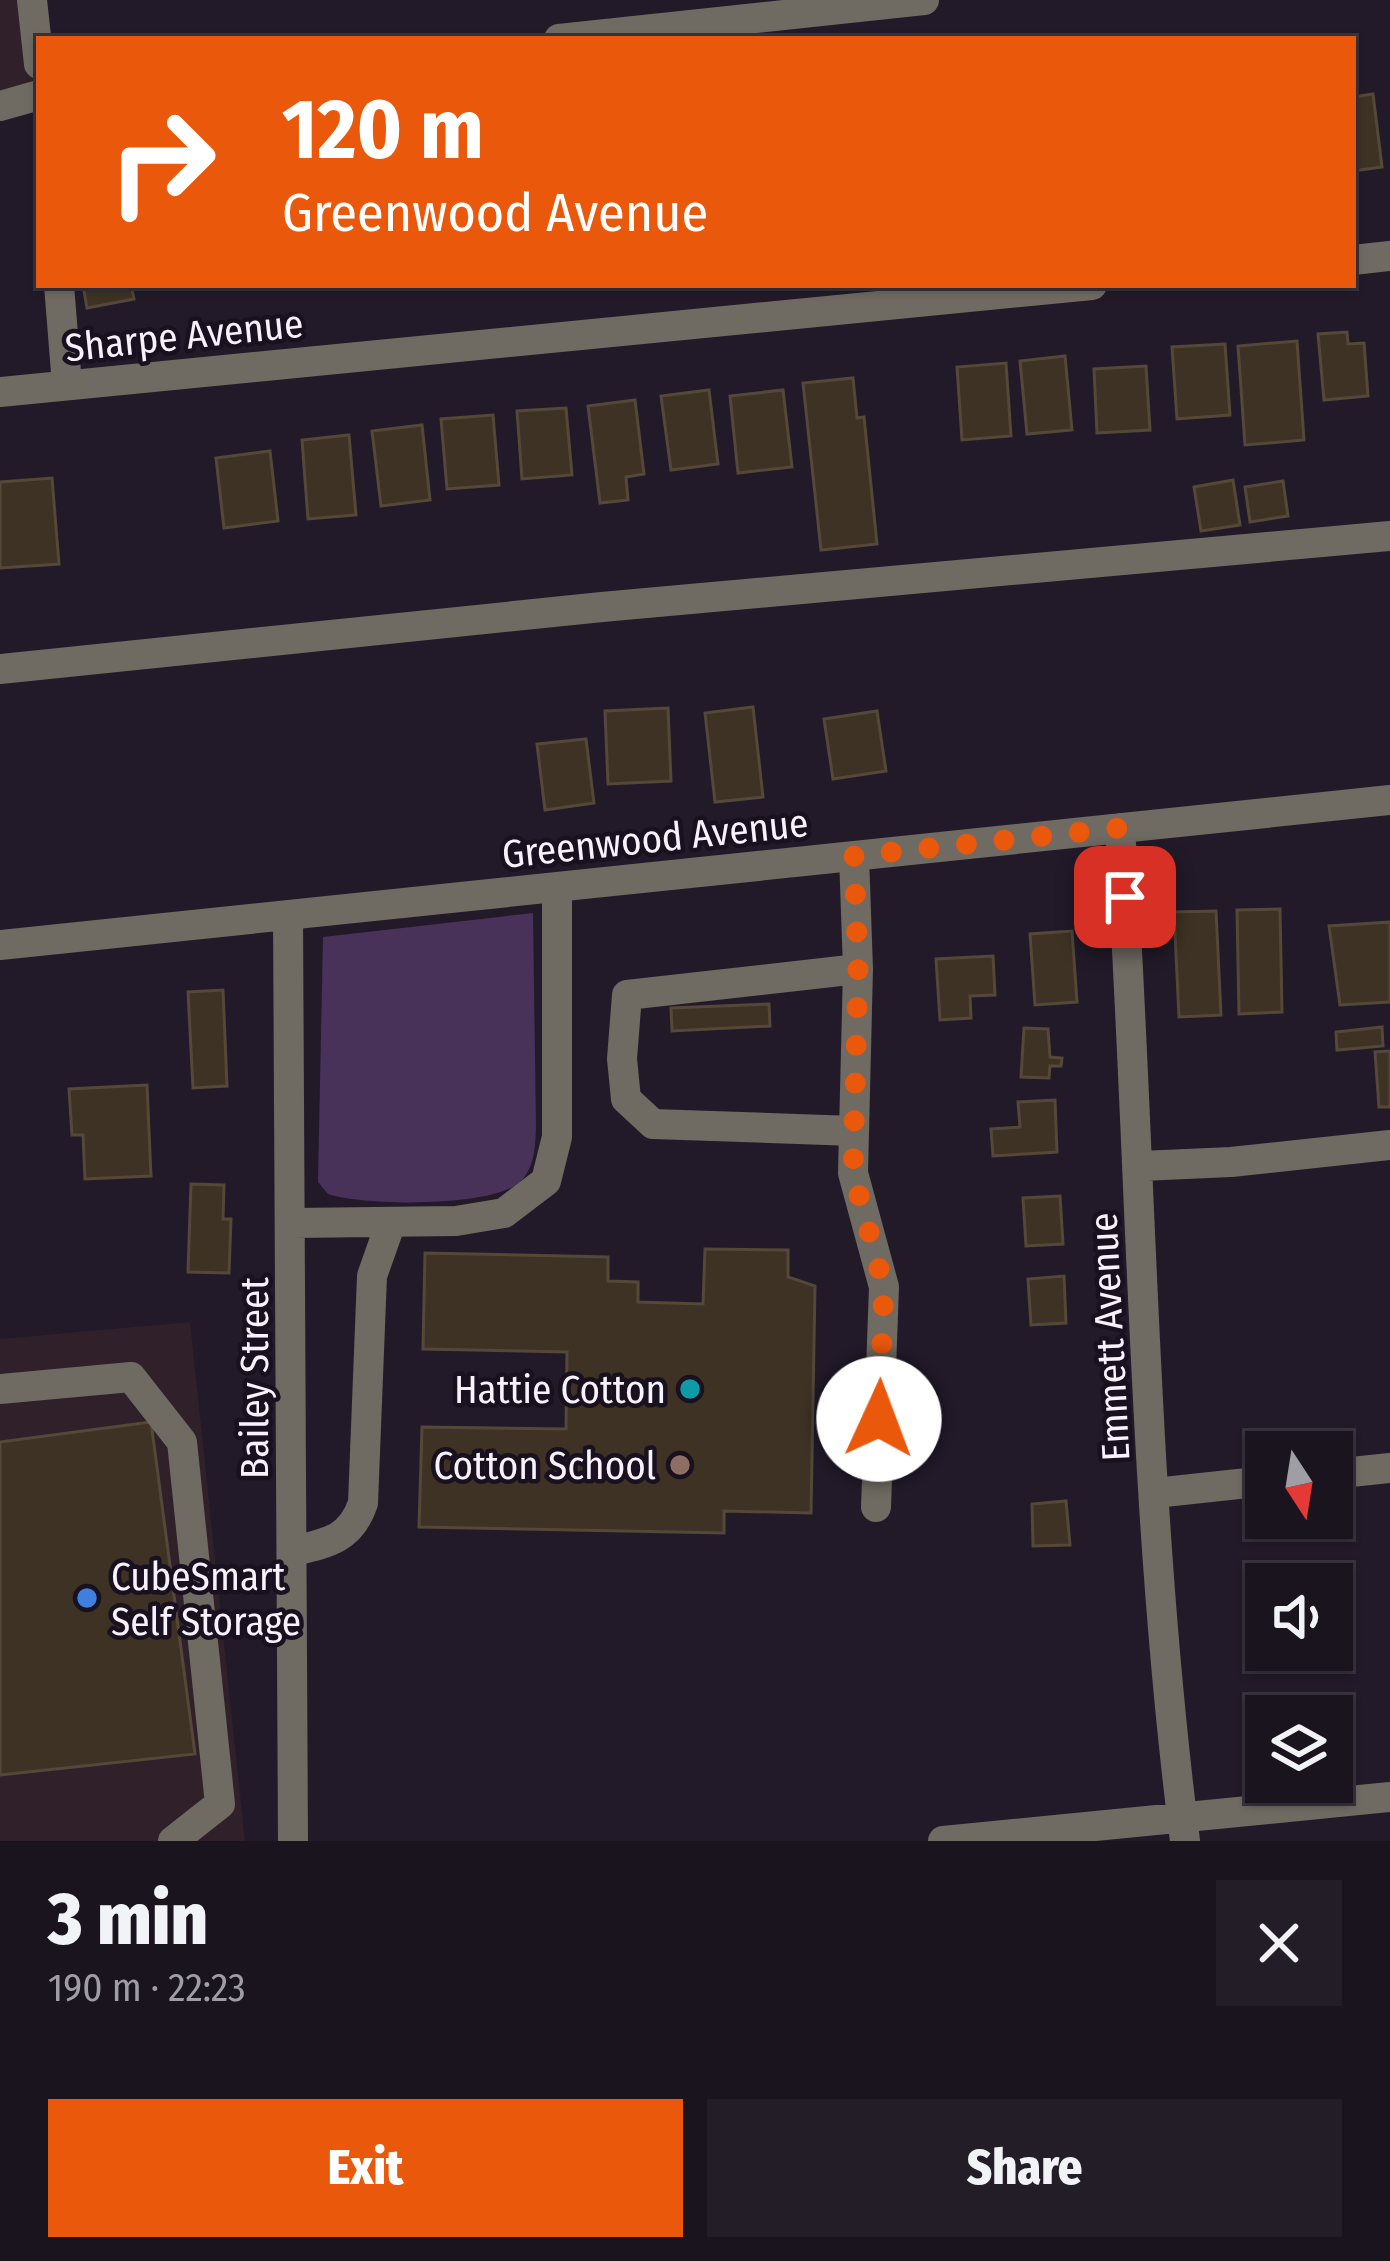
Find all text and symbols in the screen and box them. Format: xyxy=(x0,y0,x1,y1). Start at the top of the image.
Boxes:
text: 120 m xyxy=(282,79,484,180)
icon: right xyxy=(84,84,240,240)
text: Greenwood Avenue xyxy=(282,181,708,245)
street label: Sharpe Avenue xyxy=(63,301,305,371)
street label: Greenwood Avenue xyxy=(500,800,811,878)
pin xyxy=(1074,846,1176,948)
icon: arrive xyxy=(1092,864,1158,930)
street label: Emmett Avenue xyxy=(1081,1211,1139,1462)
street label: Bailey Street xyxy=(232,1277,278,1479)
position arrow xyxy=(816,1356,942,1482)
place label: Hattie Cotton xyxy=(454,1367,666,1413)
marker: Hattie Cotton xyxy=(677,1376,703,1402)
north arrow xyxy=(1245,1431,1353,1539)
map controls xyxy=(1245,1431,1353,1803)
place label: Cotton School xyxy=(433,1443,656,1489)
marker: Cotton School xyxy=(667,1452,693,1478)
place label: CubeSmart Self Storage xyxy=(111,1554,301,1645)
button: sound xyxy=(1245,1563,1353,1671)
marker: CubeSmart Self Storage xyxy=(74,1585,100,1611)
button: layers xyxy=(1245,1695,1353,1803)
text: 3 min xyxy=(48,1877,208,1963)
button: close xyxy=(1216,1880,1342,2006)
text: 190 m · 22:23 xyxy=(48,1965,246,2011)
button: Exit xyxy=(48,2099,683,2237)
button: Share xyxy=(707,2099,1342,2237)

